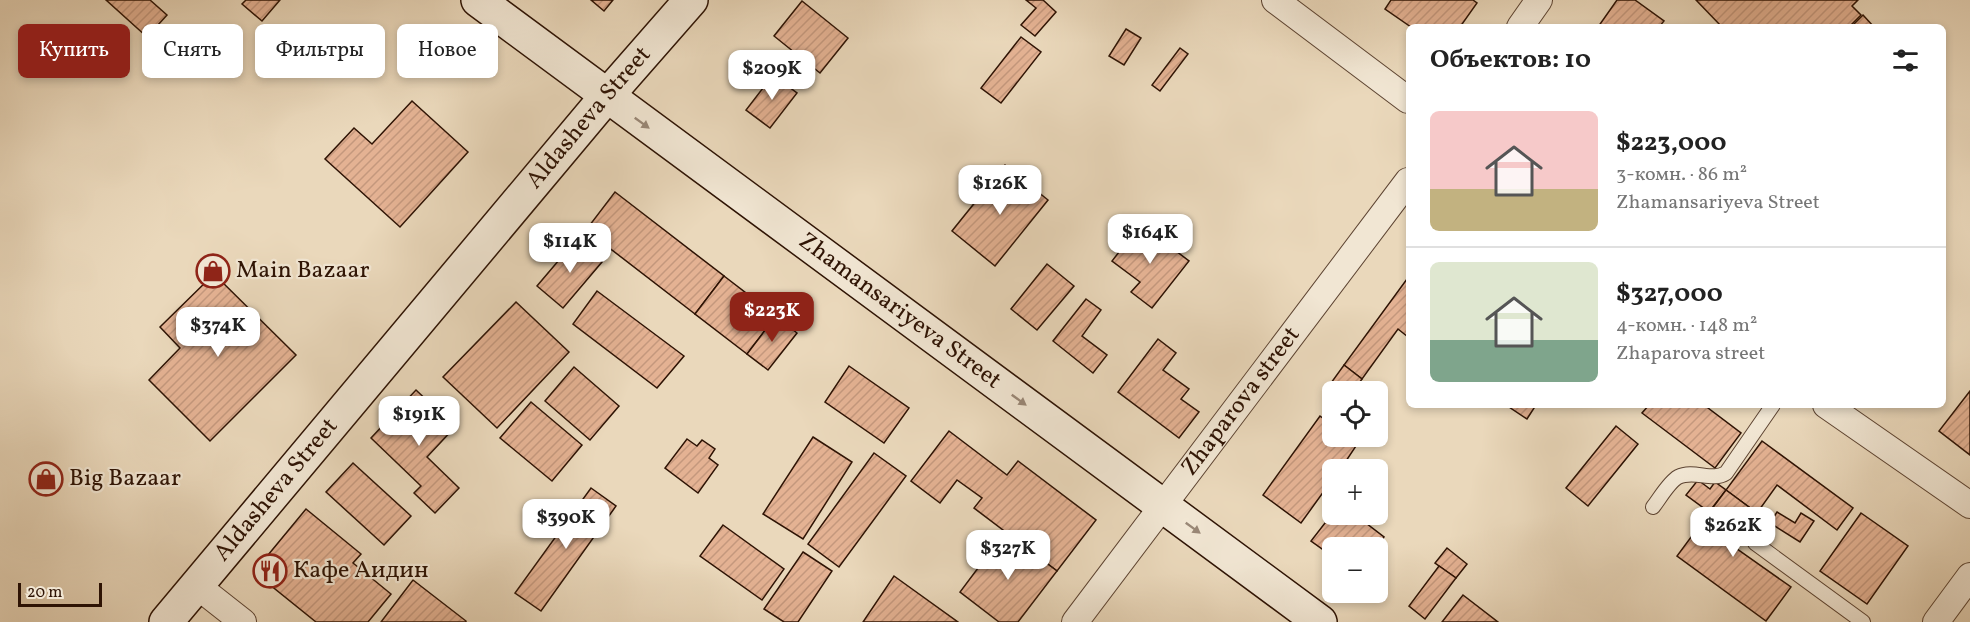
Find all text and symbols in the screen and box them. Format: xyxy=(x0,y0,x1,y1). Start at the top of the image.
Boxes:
chip: Купить xyxy=(18,24,130,78)
chip: Снять xyxy=(142,24,243,78)
chip: Фильтры xyxy=(255,24,385,78)
chip: Новое xyxy=(397,24,498,78)
street label: Aldasheva Street xyxy=(519,39,660,197)
text: Объектов: 10 xyxy=(1430,42,1591,78)
icon: filters xyxy=(1889,44,1922,77)
pin: $209K xyxy=(730,50,814,101)
text: $209K xyxy=(742,55,802,83)
one-way arrow xyxy=(634,117,650,129)
text: $223,000 xyxy=(1616,125,1727,161)
icon: home xyxy=(1478,135,1550,207)
text: 3-комн. · 86 m² xyxy=(1616,161,1747,189)
pin: $126K xyxy=(958,165,1042,216)
text: $126K xyxy=(972,170,1028,198)
text: Zhamansariyeva Street xyxy=(1616,189,1820,217)
pin: $164K xyxy=(1108,214,1192,265)
text: $164K xyxy=(1122,219,1178,247)
pin: $114K xyxy=(528,223,612,274)
street label: Zhamansariyeva Street xyxy=(791,225,1008,398)
text: $114K xyxy=(543,228,597,256)
shop icon: Main Bazaar xyxy=(195,253,231,289)
place label: Main Bazaar xyxy=(236,254,370,288)
text: $327,000 xyxy=(1616,276,1723,312)
icon: home xyxy=(1478,286,1550,358)
pin: $223K xyxy=(730,292,814,343)
text: $223K xyxy=(744,297,800,325)
pin: $374K xyxy=(176,307,260,358)
text: $374K xyxy=(190,312,246,340)
text: 4-комн. · 148 m² xyxy=(1616,312,1757,340)
street label: Zhaparova street xyxy=(1174,320,1309,483)
text: Zhaparova street xyxy=(1616,340,1765,368)
map controls xyxy=(1322,381,1388,603)
button: locate xyxy=(1322,381,1388,447)
one-way arrow xyxy=(1012,394,1027,406)
pin: $191K xyxy=(377,396,461,447)
text: $191K xyxy=(393,401,445,429)
street label: Aldasheva Street xyxy=(206,411,347,569)
button: + xyxy=(1322,459,1388,525)
shop icon: Big Bazaar xyxy=(28,461,64,497)
place label: Big Bazaar xyxy=(69,462,181,496)
pin: $390K xyxy=(524,499,608,550)
text: $390K xyxy=(536,504,596,532)
pin: $262K xyxy=(1691,507,1775,558)
text: $262K xyxy=(1704,512,1762,540)
one-way arrow xyxy=(1186,522,1201,534)
pin: $327K xyxy=(966,530,1050,581)
text: $327K xyxy=(980,535,1036,563)
button: − xyxy=(1322,537,1388,603)
restaurant icon: Кафе Аидин xyxy=(252,553,288,589)
place label: Кафе Аидин xyxy=(293,554,429,588)
scale bar xyxy=(18,580,102,608)
text: 20 m xyxy=(27,582,62,604)

